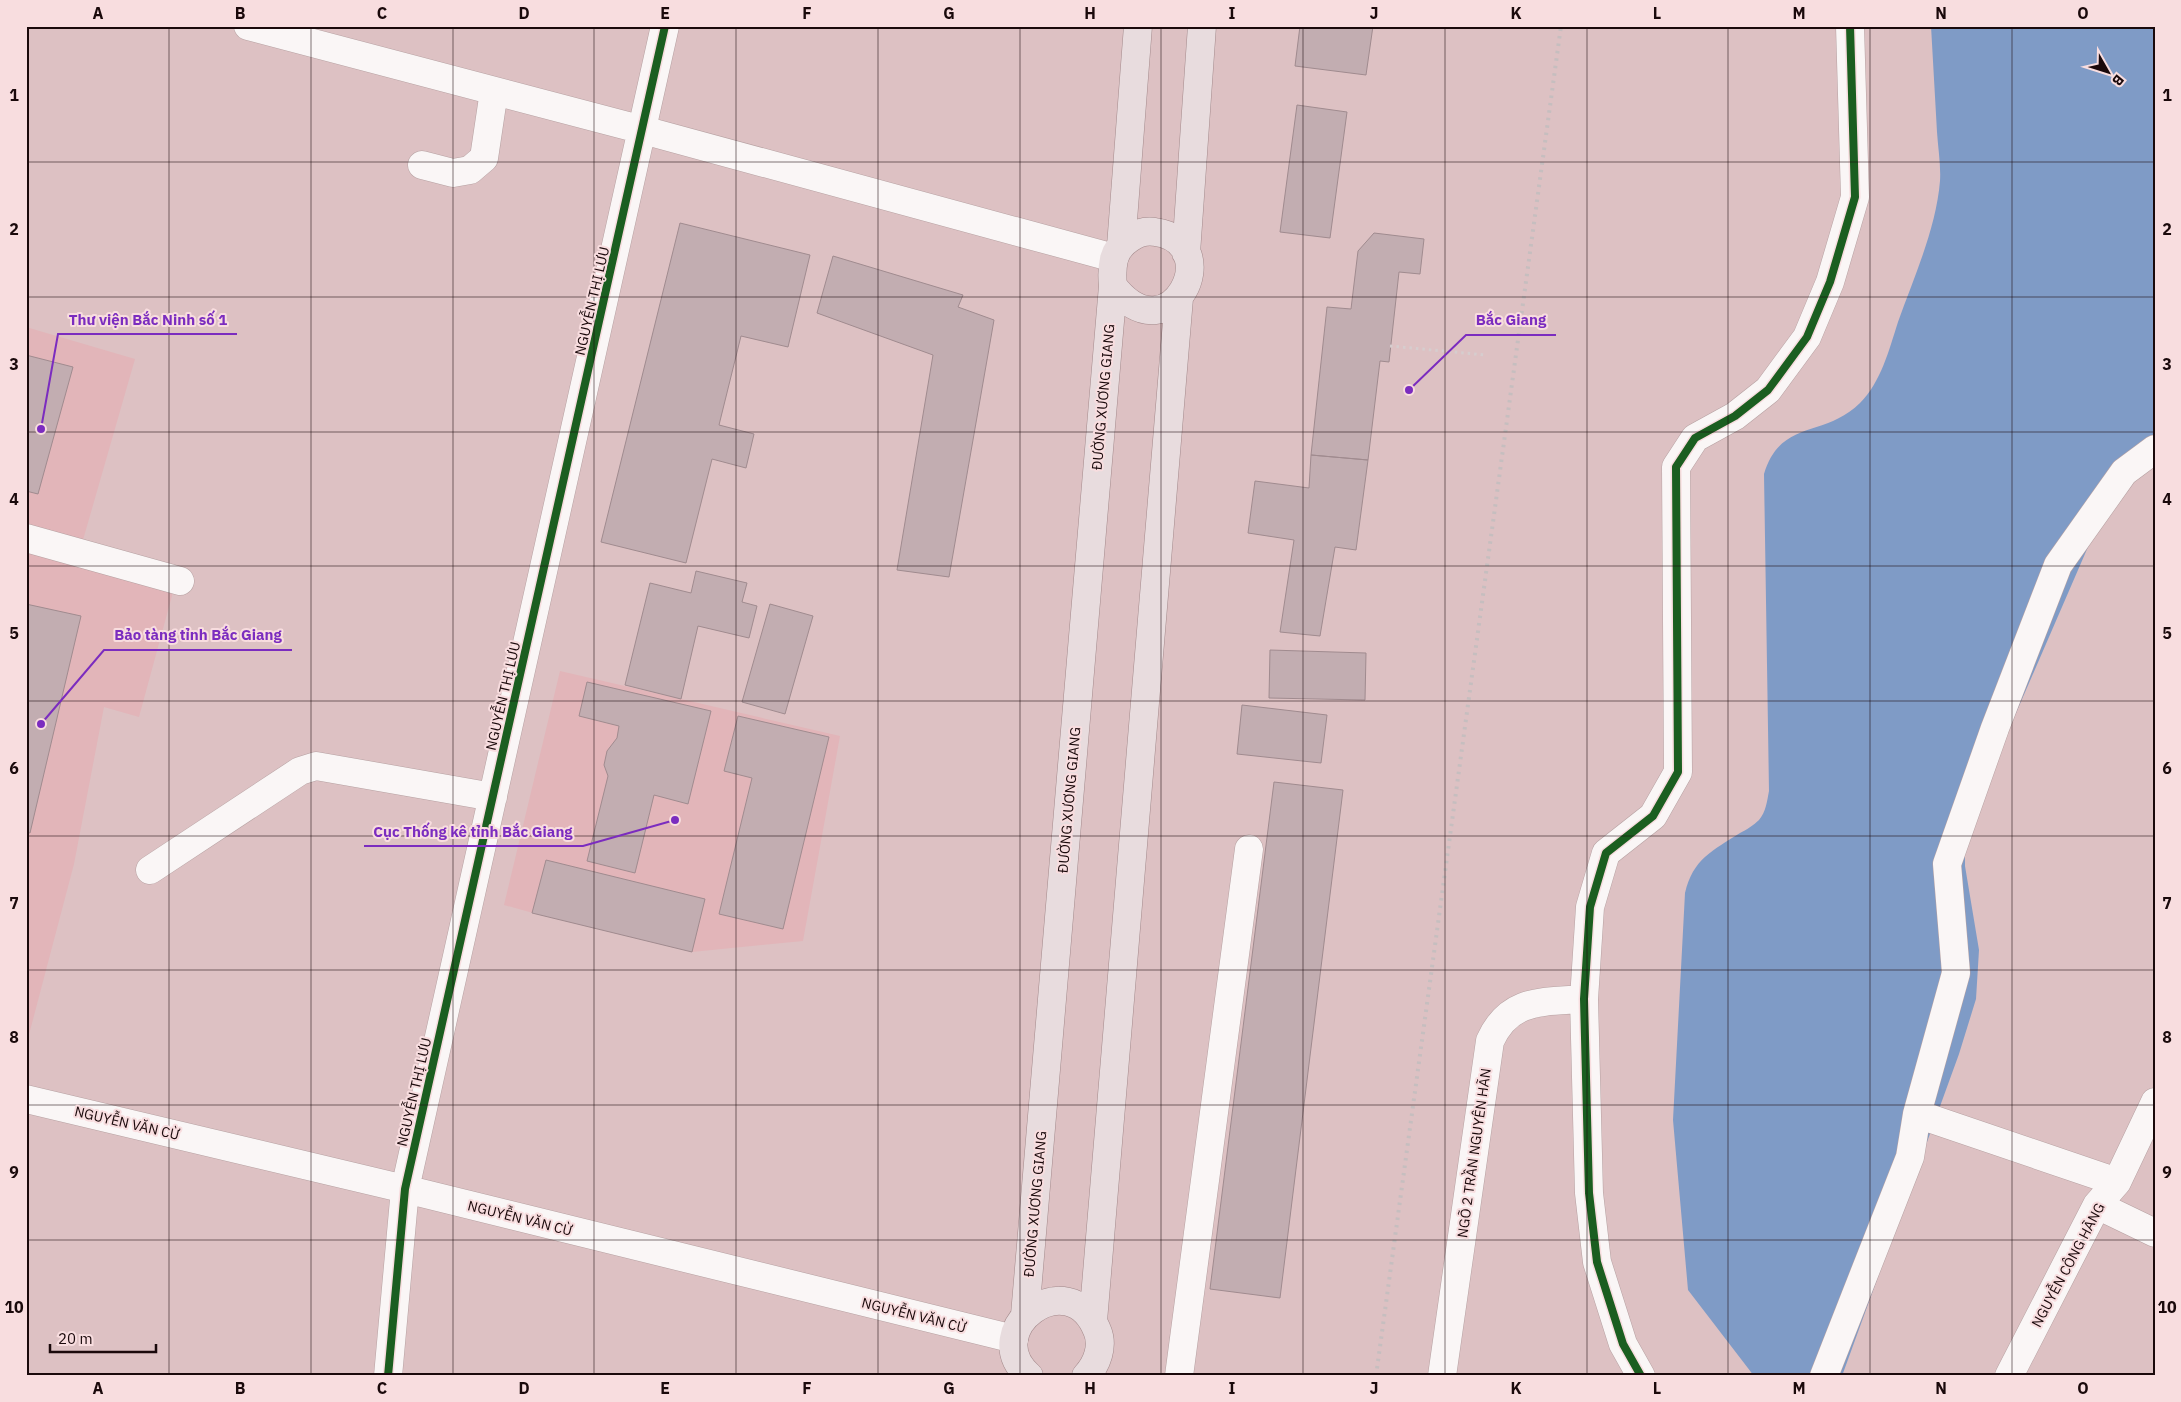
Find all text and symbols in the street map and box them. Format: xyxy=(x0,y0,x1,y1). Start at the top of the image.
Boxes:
text: A xyxy=(93,3,104,23)
text: B xyxy=(235,3,246,23)
text: C xyxy=(377,3,387,23)
text: D xyxy=(518,3,530,23)
text: E xyxy=(660,3,670,23)
text: F xyxy=(802,3,812,23)
text: G xyxy=(943,3,955,23)
text: H xyxy=(1084,3,1096,23)
text: I xyxy=(1229,3,1236,23)
text: J xyxy=(1370,3,1378,23)
text: K xyxy=(1510,3,1522,23)
text: L xyxy=(1653,3,1661,23)
text: M xyxy=(1792,3,1806,23)
text: N xyxy=(1935,3,1947,23)
text: O xyxy=(2077,3,2089,23)
north arrow xyxy=(2084,48,2134,98)
text: B xyxy=(2108,71,2128,89)
text: 1 xyxy=(9,85,19,105)
text: 1 xyxy=(2162,85,2172,105)
text: 2 xyxy=(9,219,19,239)
text: 2 xyxy=(2162,219,2172,239)
street label: NGUYỄN THỊ LƯU xyxy=(569,244,613,357)
callout: Thư viện Bắc Ninh số 1 xyxy=(58,304,237,334)
callout: Bắc Giang xyxy=(1466,305,1556,335)
text: Thư viện Bắc Ninh số 1 xyxy=(69,310,227,329)
text: Bắc Giang xyxy=(1476,310,1547,329)
street label: ĐƯỜNG XƯƠNG GIANG xyxy=(1087,323,1118,471)
text: 3 xyxy=(9,354,19,374)
text: 3 xyxy=(2162,354,2172,374)
text: 4 xyxy=(9,489,19,509)
text: 4 xyxy=(2162,489,2172,509)
callout: Bảo tàng tỉnh Bắc Giang xyxy=(104,620,292,650)
text: 5 xyxy=(9,623,19,643)
text: 5 xyxy=(2162,623,2172,643)
text: Bảo tàng tỉnh Bắc Giang xyxy=(114,625,283,644)
street label: NGUYỄN THỊ LƯU xyxy=(480,639,524,752)
street label: ĐƯỜNG XƯƠNG GIANG xyxy=(1053,726,1084,874)
text: 6 xyxy=(9,758,19,778)
text: 6 xyxy=(2162,758,2172,778)
callout: Cục Thống kê tỉnh Bắc Giang xyxy=(364,816,583,846)
text: Cục Thống kê tỉnh Bắc Giang xyxy=(373,822,573,841)
text: 7 xyxy=(9,893,19,913)
text: 7 xyxy=(2162,893,2172,913)
text: 8 xyxy=(9,1027,19,1047)
text: 8 xyxy=(2162,1027,2172,1047)
street label: NGUYỄN THỊ LƯU xyxy=(391,1035,435,1148)
street label: NGÕ 2 TRẦN NGUYÊN HÃN xyxy=(1450,1067,1495,1239)
street label: NGUYỄN VĂN CỪ xyxy=(73,1100,182,1144)
street label: ĐƯỜNG XƯƠNG GIANG xyxy=(1019,1130,1050,1278)
text: 9 xyxy=(9,1162,19,1182)
text: 9 xyxy=(2162,1162,2172,1182)
street label: NGUYỄN VĂN CỪ xyxy=(466,1194,575,1240)
street label: NGUYỄN CÔNG HÃNG xyxy=(2026,1199,2108,1330)
street label: NGUYỄN VĂN CỪ xyxy=(860,1291,969,1337)
text: 10 xyxy=(4,1297,24,1317)
text: 10 xyxy=(2157,1297,2177,1317)
scale bar xyxy=(50,1322,156,1354)
text: 20 m xyxy=(58,1329,93,1348)
text: A xyxy=(93,1378,104,1398)
text: B xyxy=(235,1378,246,1398)
text: C xyxy=(377,1378,387,1398)
text: D xyxy=(518,1378,530,1398)
text: E xyxy=(660,1378,670,1398)
text: F xyxy=(802,1378,812,1398)
text: G xyxy=(943,1378,955,1398)
text: H xyxy=(1084,1378,1096,1398)
text: I xyxy=(1229,1378,1236,1398)
text: J xyxy=(1370,1378,1378,1398)
text: K xyxy=(1510,1378,1522,1398)
text: L xyxy=(1653,1378,1661,1398)
text: M xyxy=(1792,1378,1806,1398)
text: N xyxy=(1935,1378,1947,1398)
text: O xyxy=(2077,1378,2089,1398)

